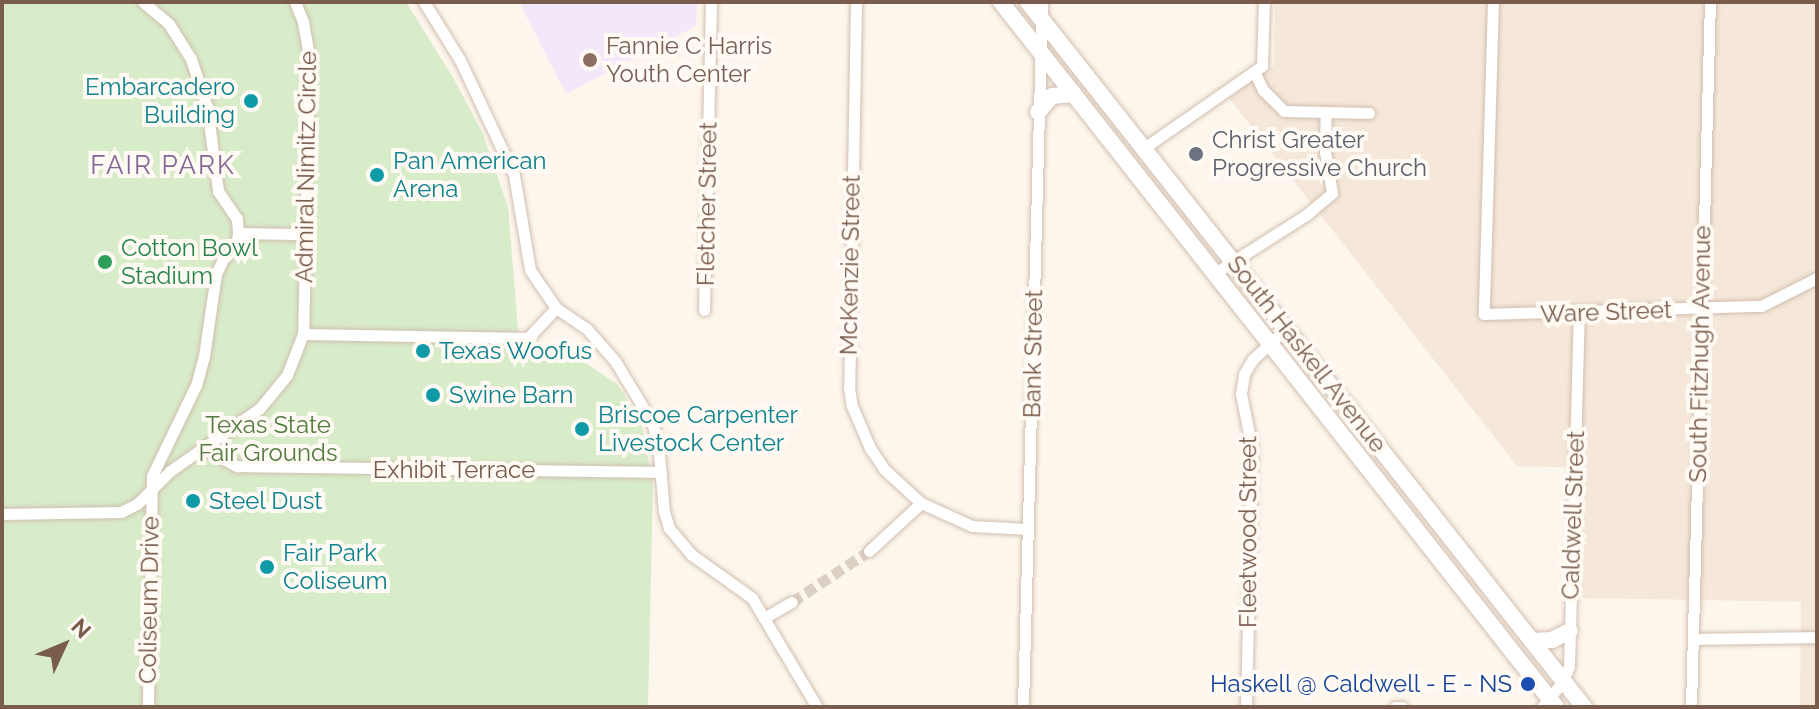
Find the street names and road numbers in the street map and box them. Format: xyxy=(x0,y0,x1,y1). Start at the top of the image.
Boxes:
street label: Admiral Nimitz Circle xyxy=(290,50,322,284)
street label: Fletcher Street xyxy=(691,121,723,287)
street label: McKenzie Street xyxy=(834,174,866,356)
street label: South Fitzhugh Avenue xyxy=(1683,225,1717,483)
street label: South Haskell Avenue xyxy=(1221,249,1393,459)
street label: Bank Street xyxy=(1017,290,1049,418)
street label: Ware Street xyxy=(1540,295,1672,329)
street label: Caldwell Street xyxy=(1556,430,1590,600)
street label: Fleetwood Street xyxy=(1234,436,1262,628)
street label: Exhibit Terrace xyxy=(372,456,536,484)
street label: Coliseum Drive xyxy=(133,516,165,684)

